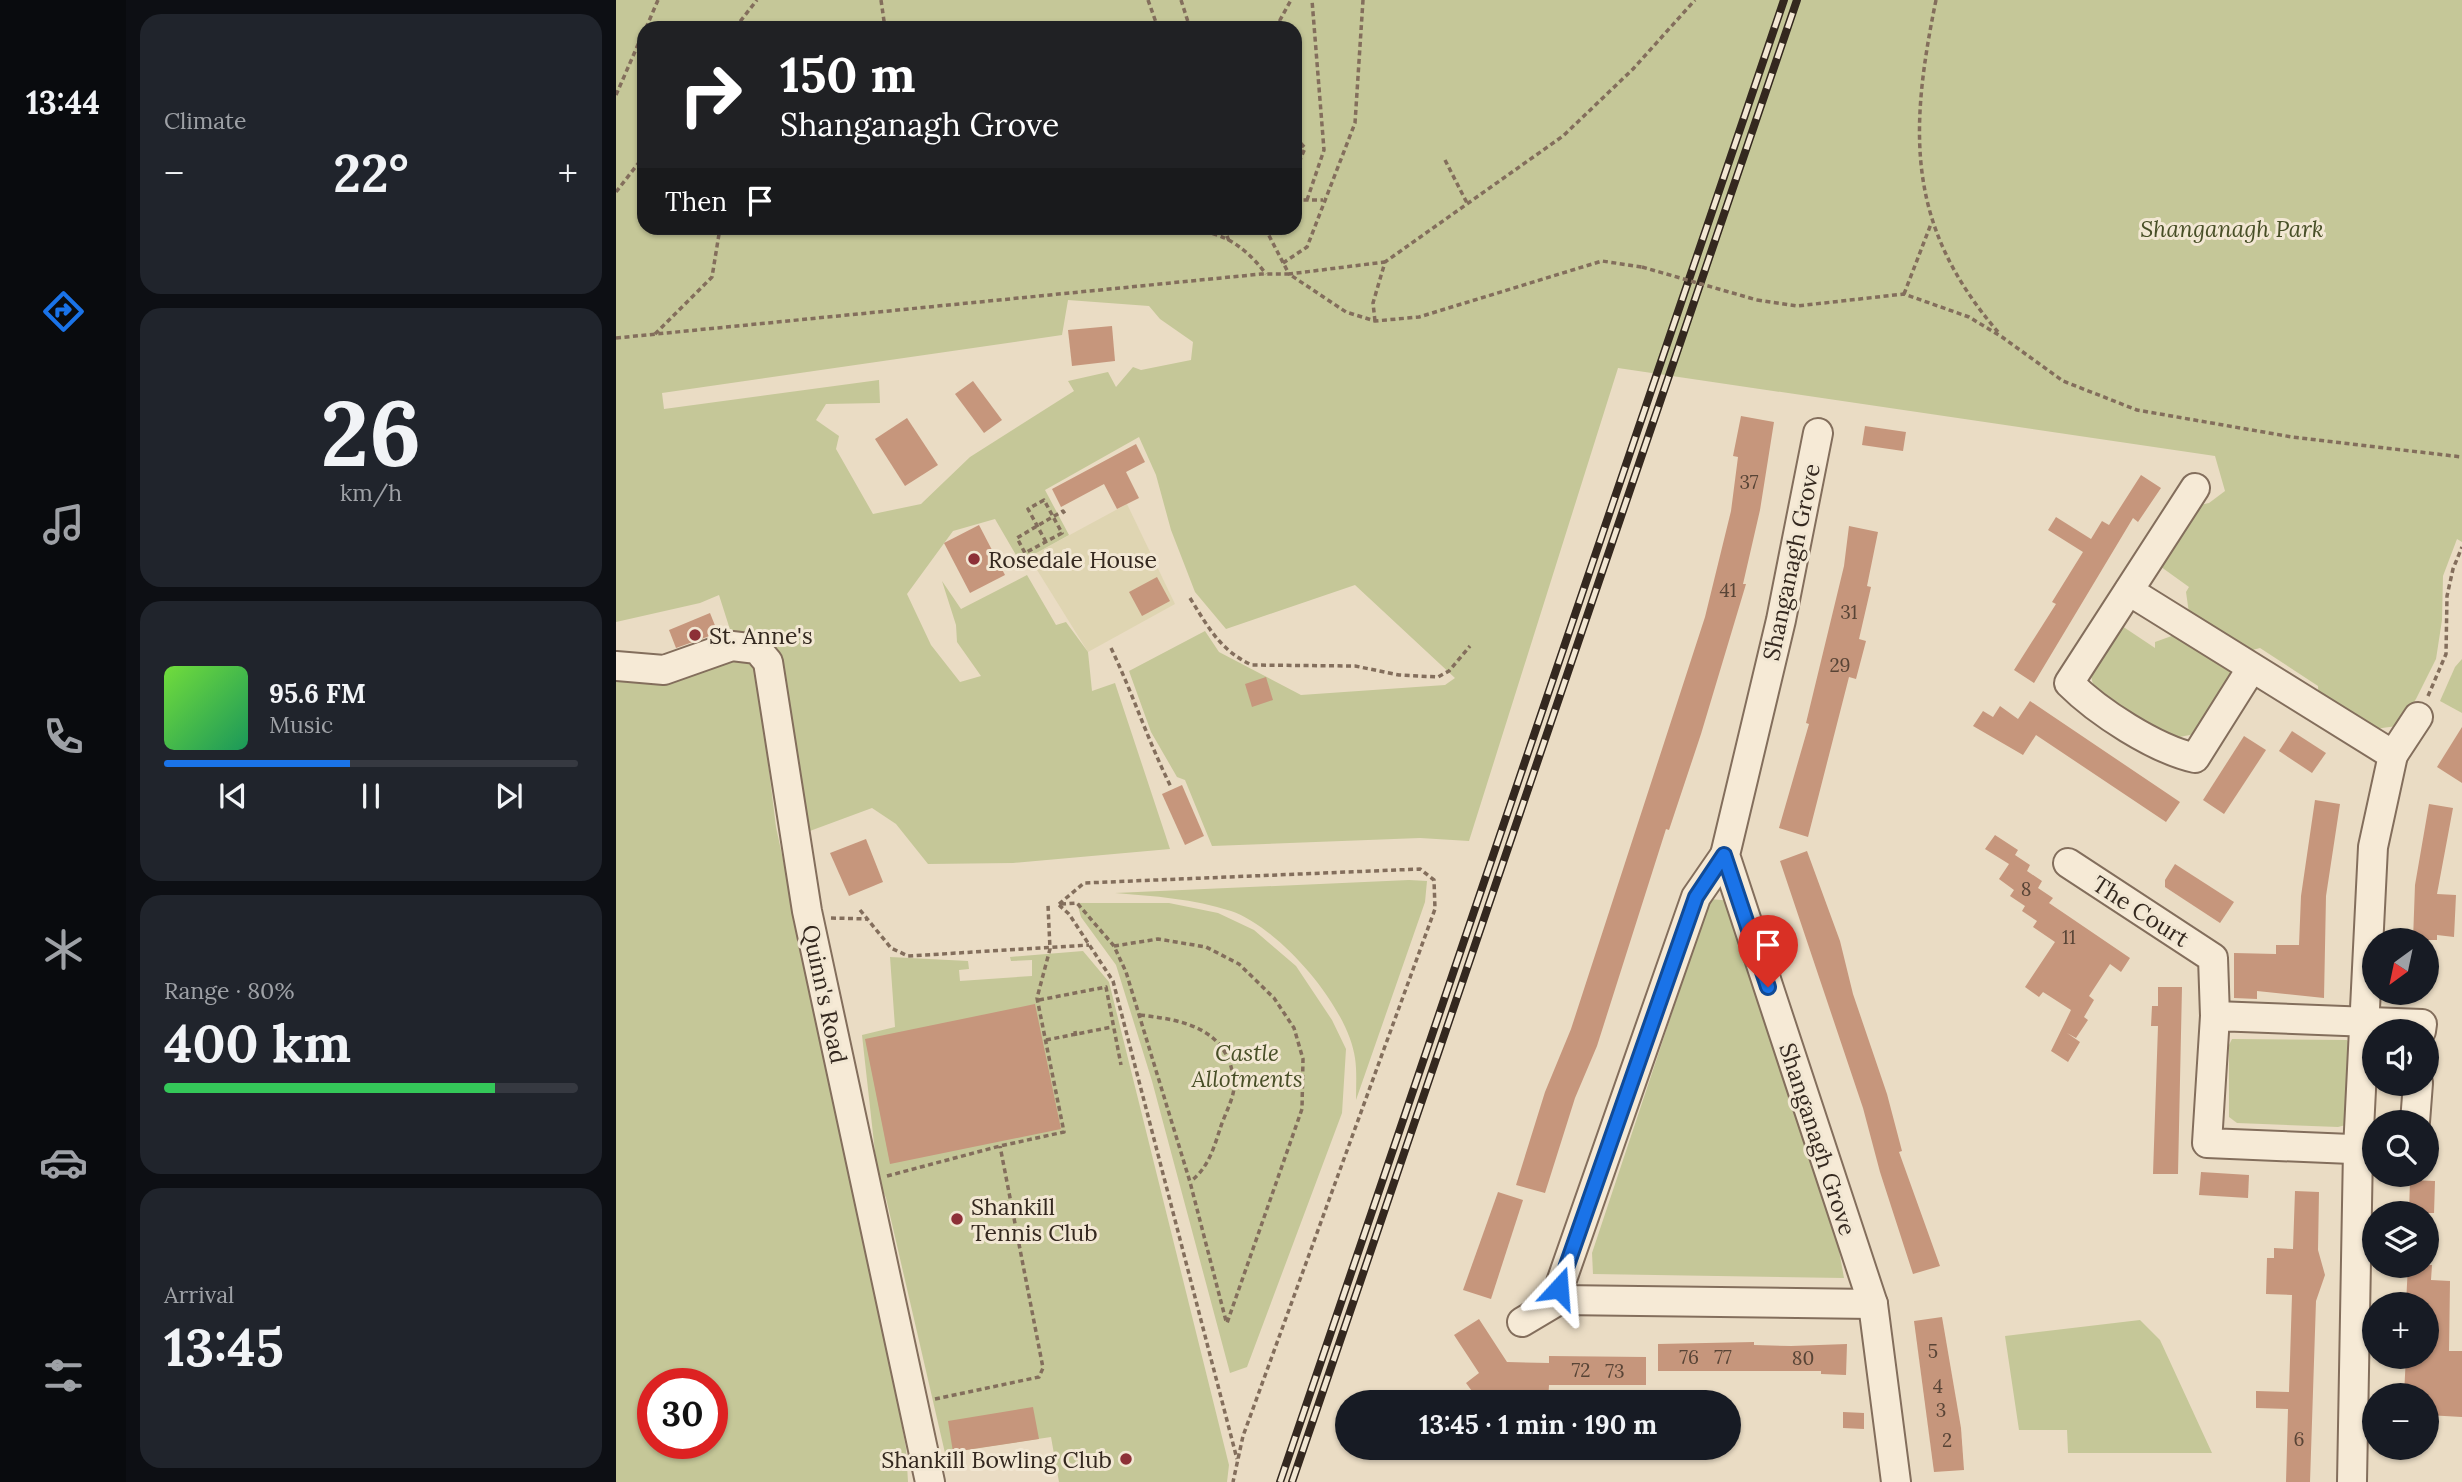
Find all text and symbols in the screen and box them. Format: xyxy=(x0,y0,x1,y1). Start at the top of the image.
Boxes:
text: 150 m xyxy=(780,43,916,105)
icon: right xyxy=(665,49,756,140)
text: 13:44 xyxy=(26,82,100,123)
text: Shanganagh Grove xyxy=(780,104,1059,145)
text: Climate xyxy=(164,106,246,135)
text: 22° xyxy=(333,140,409,206)
text: − xyxy=(164,149,184,197)
text: + xyxy=(558,149,578,197)
icon: arrive xyxy=(741,182,779,220)
text: Then xyxy=(665,185,727,218)
park label: Shanganagh Park xyxy=(2140,214,2324,243)
icon: directions xyxy=(39,287,88,336)
text: 26 xyxy=(321,374,421,491)
street label: Shanganagh Grove xyxy=(1756,461,1826,663)
house number: 37 xyxy=(1740,470,1759,494)
text: km/h xyxy=(340,478,402,507)
icon: music xyxy=(39,500,88,549)
place label: Rosedale House xyxy=(988,545,1157,574)
marker: Rosedale House xyxy=(966,551,982,567)
house number: 41 xyxy=(1719,578,1737,602)
house number: 31 xyxy=(1840,600,1858,624)
place label: St. Anne's xyxy=(709,621,813,650)
marker: St. Anne's xyxy=(687,627,703,643)
house number: 29 xyxy=(1829,653,1851,677)
text: 95.6 FM xyxy=(269,677,366,710)
text: Music xyxy=(269,710,333,739)
icon: phone xyxy=(39,712,88,761)
icon: previous xyxy=(214,777,252,815)
icon: pause xyxy=(352,777,390,815)
icon: next xyxy=(490,777,528,815)
street label: The Court xyxy=(2087,869,2195,953)
house number: 8 xyxy=(2021,877,2031,901)
pin xyxy=(1738,915,1798,987)
street label: Quinn's Road xyxy=(796,922,854,1066)
icon: climate xyxy=(39,925,88,974)
house number: 11 xyxy=(2062,925,2076,949)
icon: arrive xyxy=(1749,926,1787,964)
north arrow xyxy=(2362,928,2440,1004)
map controls xyxy=(2362,928,2439,1460)
text: Range · 80% xyxy=(164,976,294,1005)
text: 400 km xyxy=(164,1010,351,1076)
button: sound xyxy=(2362,1019,2439,1096)
park label: Castle Allotments xyxy=(1190,1038,1303,1093)
street label: Shanganagh Grove xyxy=(1773,1039,1863,1239)
button: search xyxy=(2362,1110,2439,1187)
icon: car xyxy=(39,1138,88,1187)
place label: Shankill Tennis Club xyxy=(971,1192,1098,1247)
button: layers xyxy=(2362,1201,2439,1278)
marker: Shankill Tennis Club xyxy=(949,1211,965,1227)
position arrow xyxy=(1522,1251,1596,1325)
text: Arrival xyxy=(164,1280,234,1309)
button: + xyxy=(2362,1292,2439,1369)
text: 13:45 xyxy=(164,1314,284,1380)
house number: 5 xyxy=(1928,1339,1938,1363)
house number: 76 xyxy=(1679,1345,1699,1369)
house number: 77 xyxy=(1714,1345,1732,1369)
house number: 80 xyxy=(1792,1346,1814,1370)
icon: filters xyxy=(39,1351,88,1400)
house number: 72 xyxy=(1572,1358,1590,1382)
house number: 73 xyxy=(1605,1359,1625,1383)
speed limit sign: 30 xyxy=(637,1368,728,1459)
house number: 4 xyxy=(1933,1374,1943,1398)
button: − xyxy=(2362,1383,2439,1460)
house number: 3 xyxy=(1936,1398,1946,1422)
text: 13:45 · 1 min · 190 m xyxy=(1419,1408,1657,1441)
house number: 6 xyxy=(2294,1427,2305,1451)
house number: 2 xyxy=(1942,1428,1952,1452)
place label: Shankill Bowling Club xyxy=(881,1445,1112,1474)
marker: Shankill Bowling Club xyxy=(1118,1451,1134,1467)

